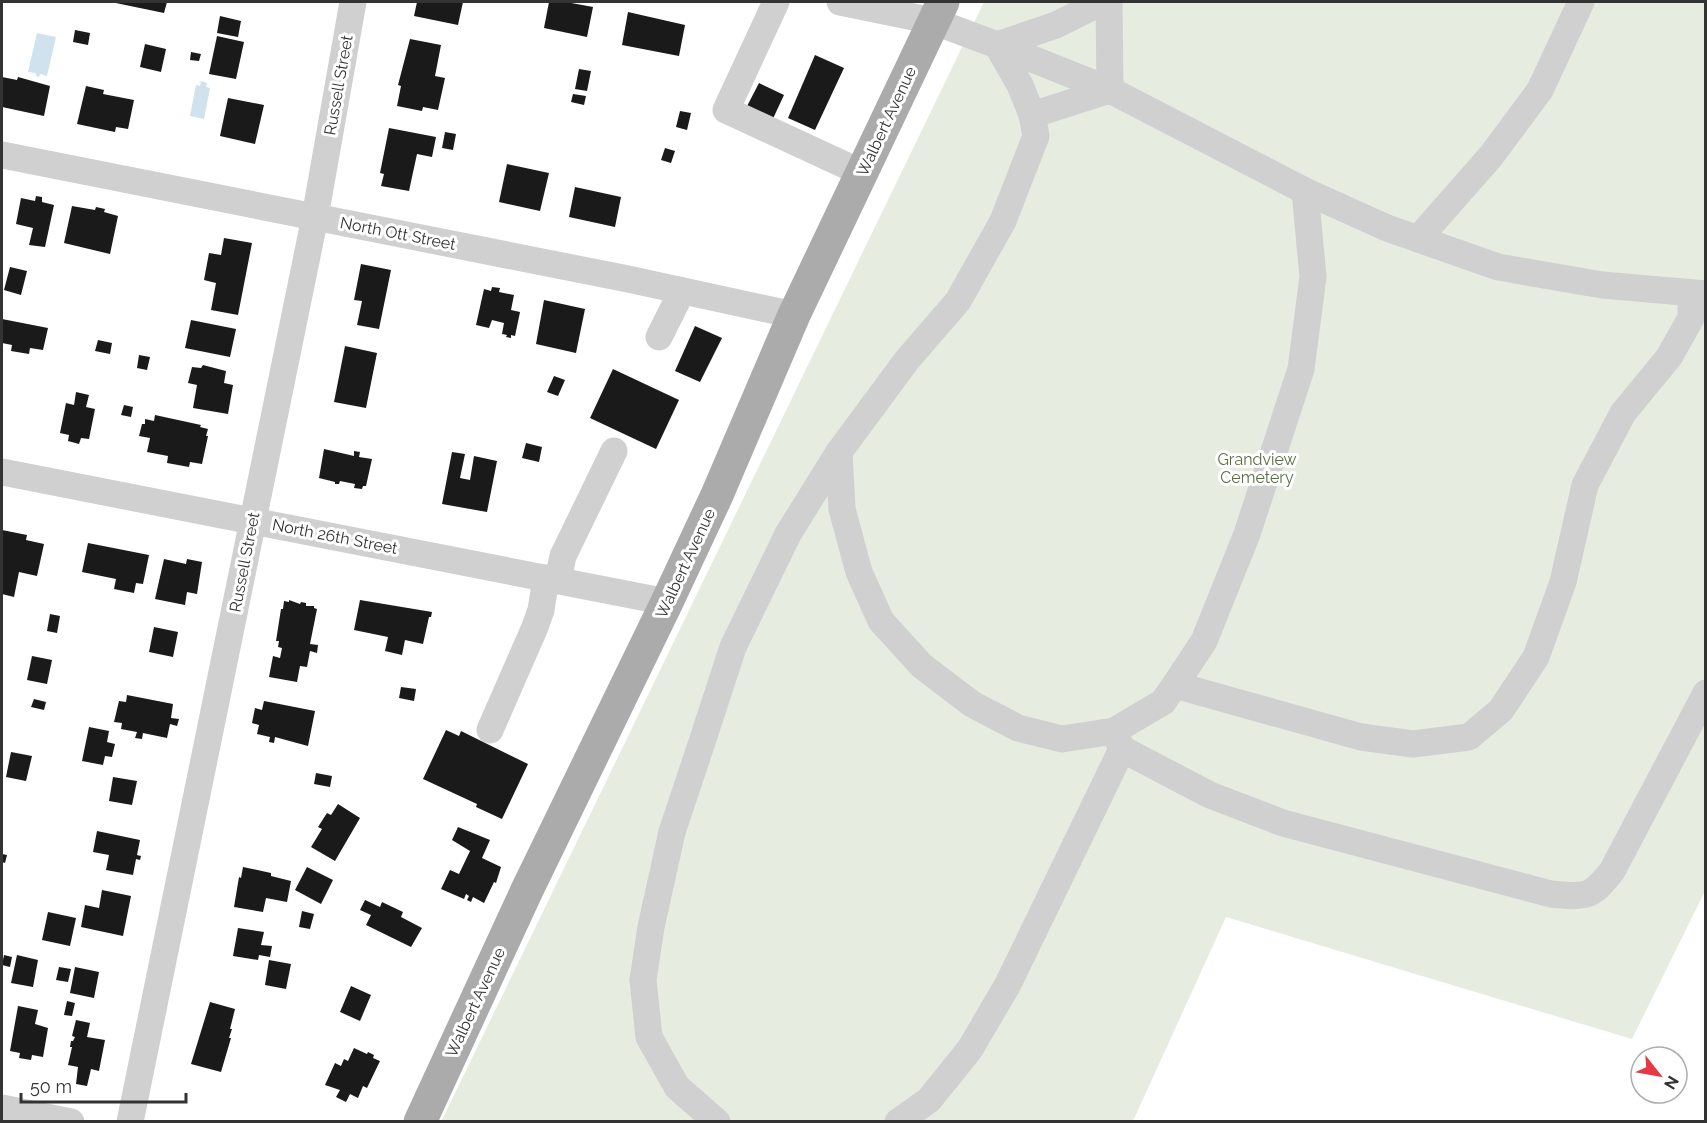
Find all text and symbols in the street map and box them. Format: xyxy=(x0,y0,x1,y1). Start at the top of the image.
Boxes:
street label: Russell Street xyxy=(320,33,357,137)
street label: Walbert Avenue xyxy=(853,63,920,179)
street label: North Ott Street xyxy=(339,213,458,254)
park label: Grandview Cemetery xyxy=(1217,450,1297,487)
street label: Walbert Avenue xyxy=(652,505,719,621)
street label: Russell Street xyxy=(225,510,264,614)
street label: North 26th Street xyxy=(271,515,400,558)
street label: Walbert Avenue xyxy=(442,944,509,1060)
north arrow xyxy=(1629,1045,1689,1105)
scale bar xyxy=(21,1066,186,1104)
text: N xyxy=(1660,1072,1683,1093)
text: 50 m xyxy=(30,1076,72,1097)

